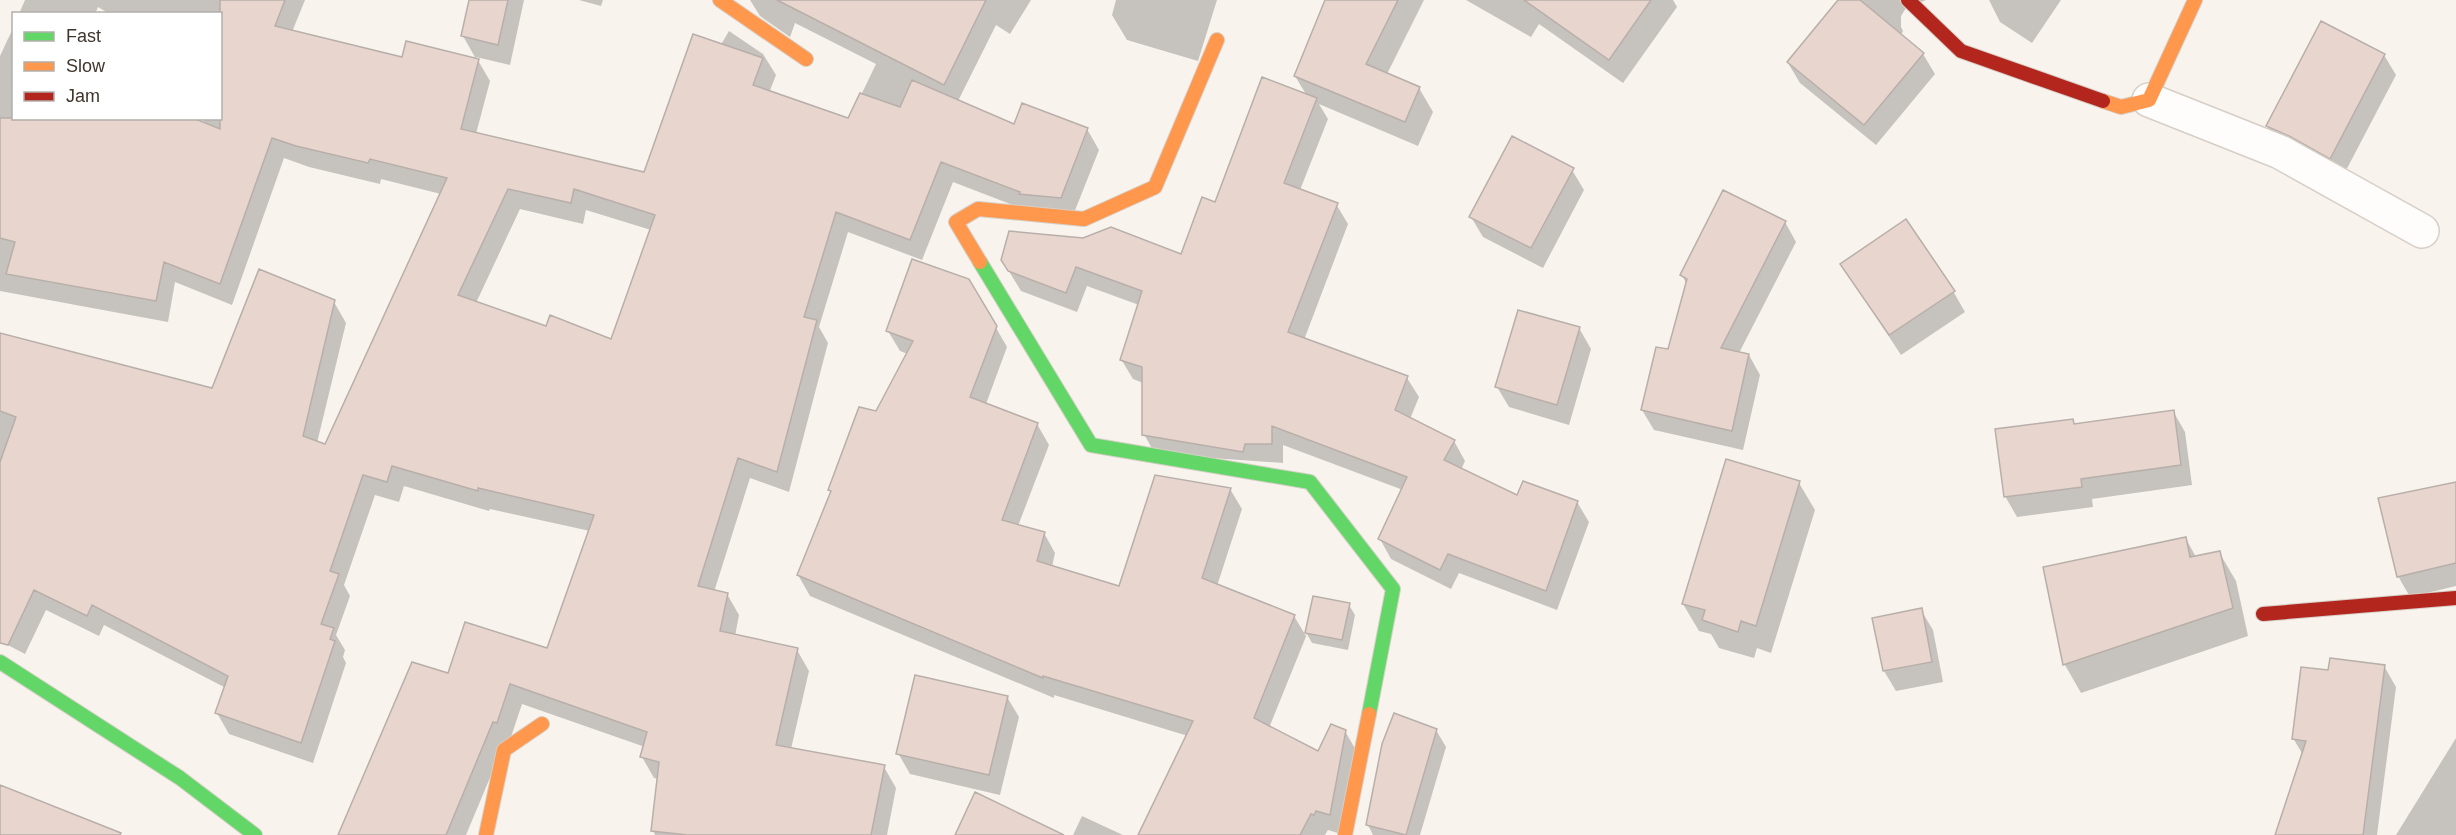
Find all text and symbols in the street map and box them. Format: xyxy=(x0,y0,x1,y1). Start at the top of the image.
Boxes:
legend xyxy=(12,12,222,120)
text: Fast xyxy=(66,26,101,46)
text: Slow xyxy=(66,56,106,76)
text: Jam xyxy=(66,86,100,106)

